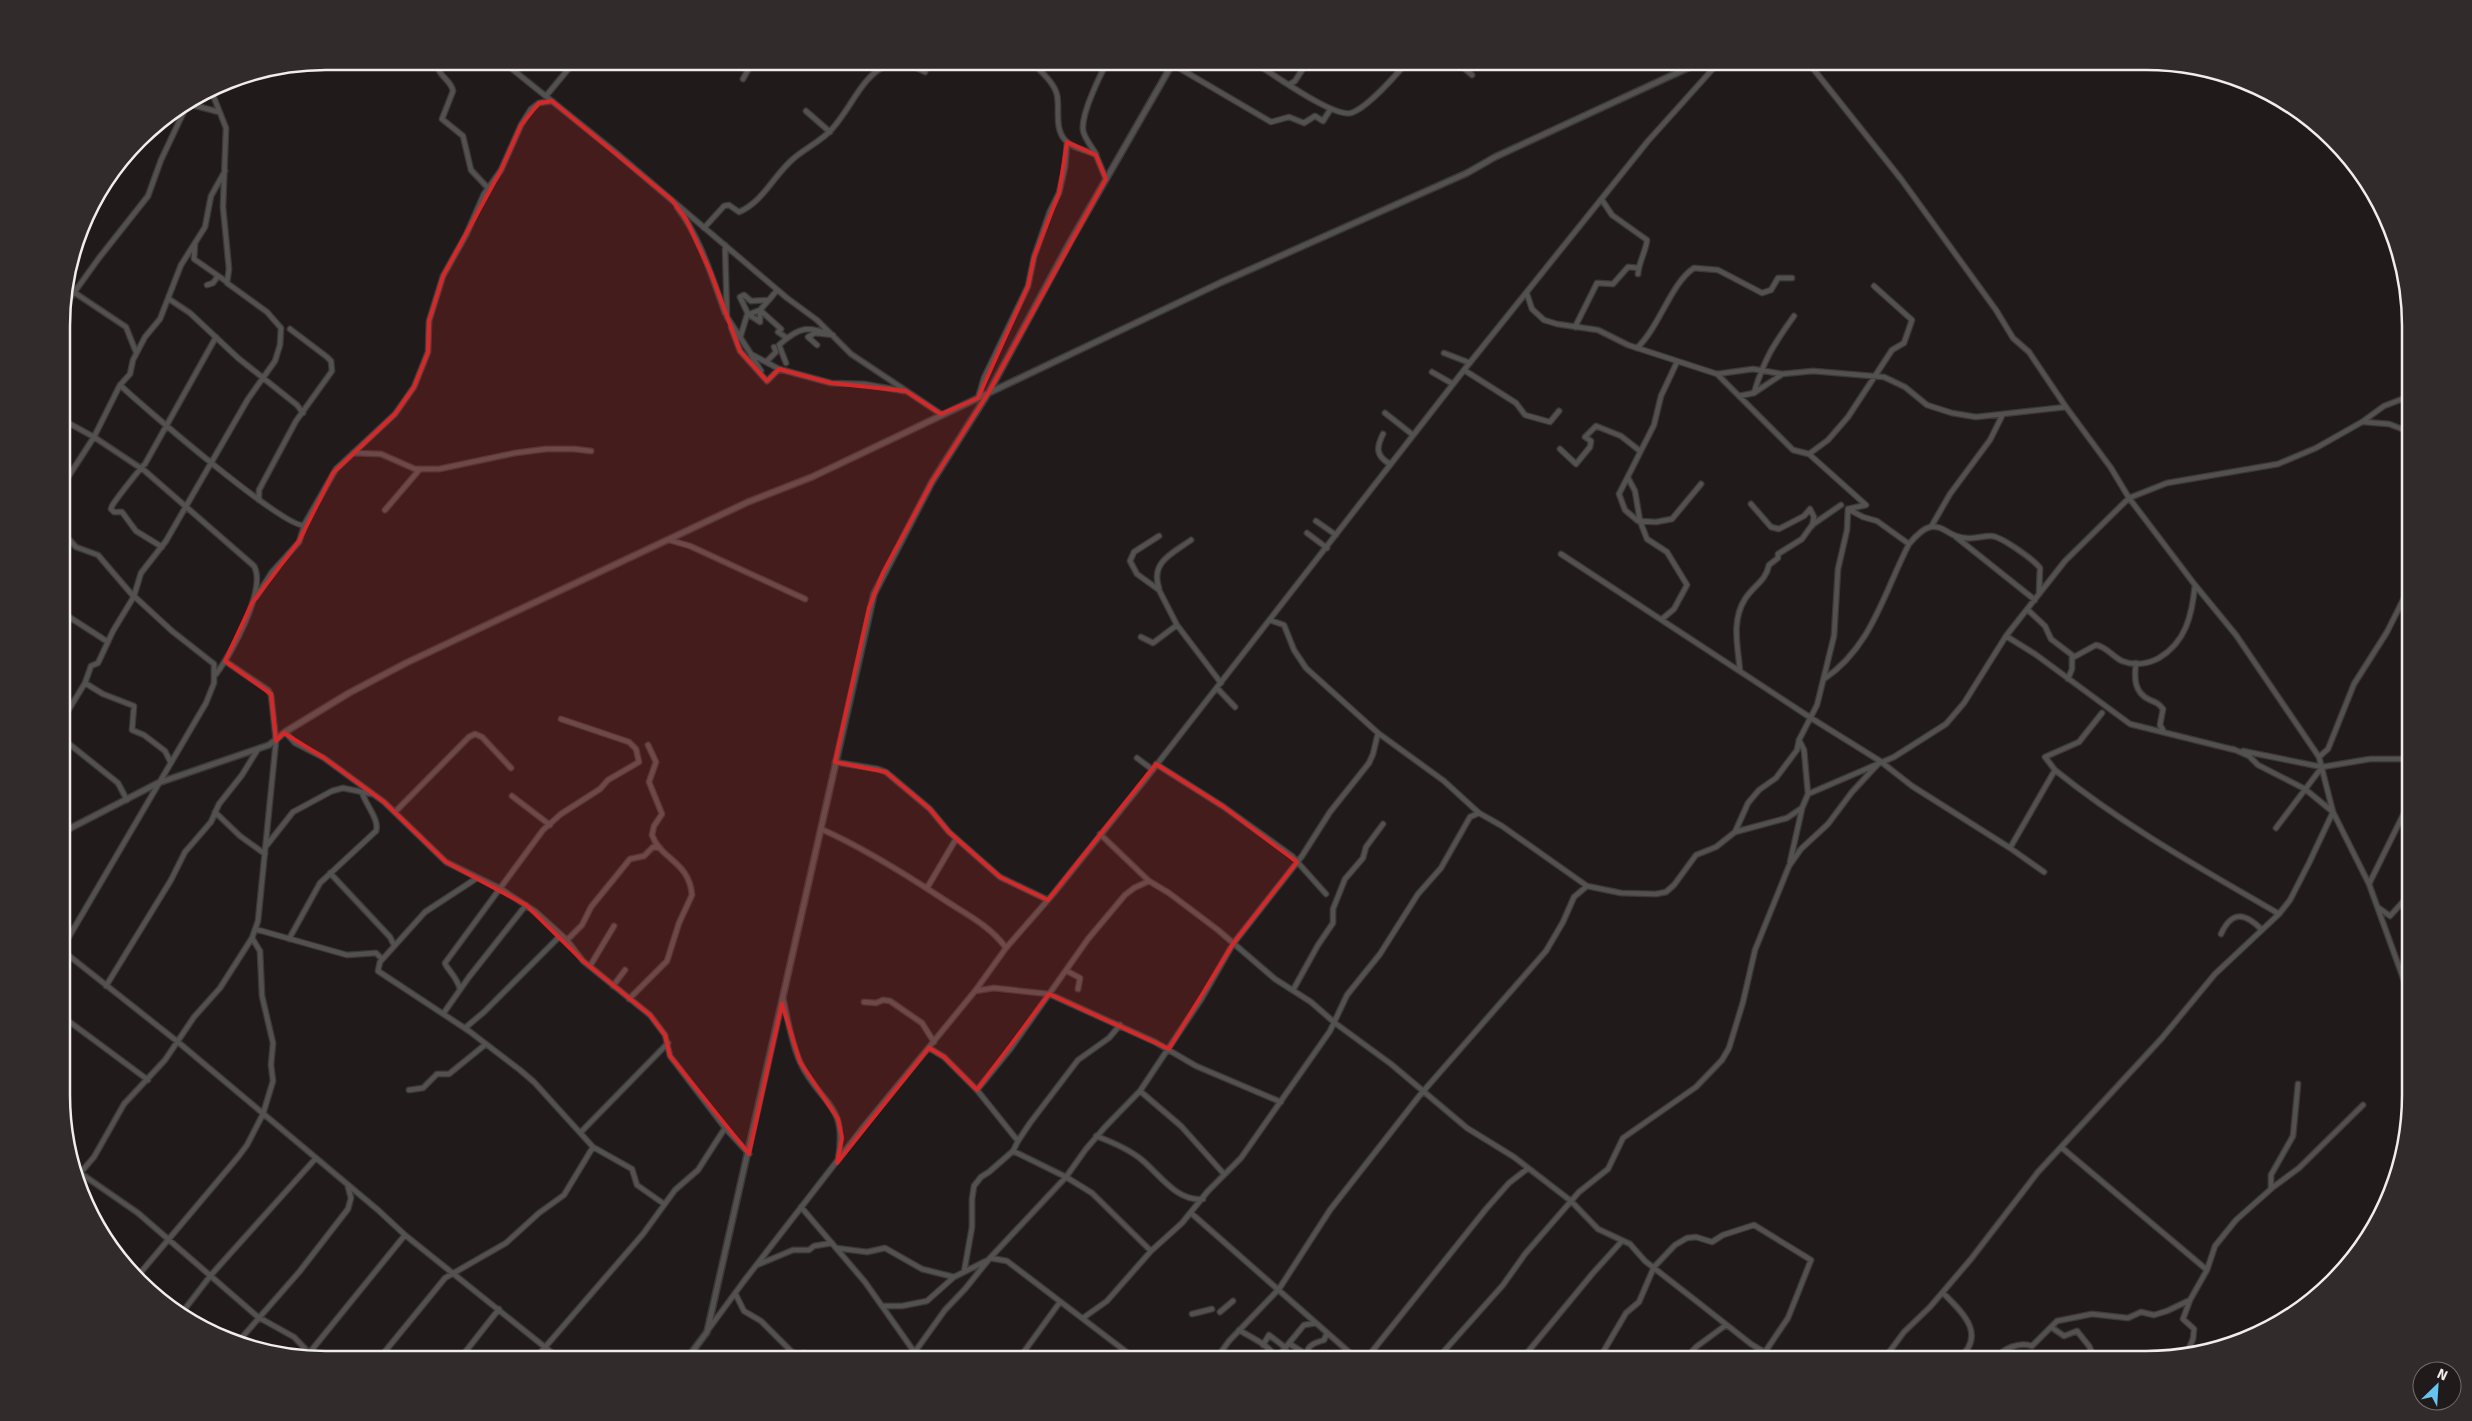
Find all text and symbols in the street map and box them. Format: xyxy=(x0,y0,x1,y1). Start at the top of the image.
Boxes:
north arrow xyxy=(2412,1361,2462,1411)
text: N xyxy=(2434,1365,2450,1384)

